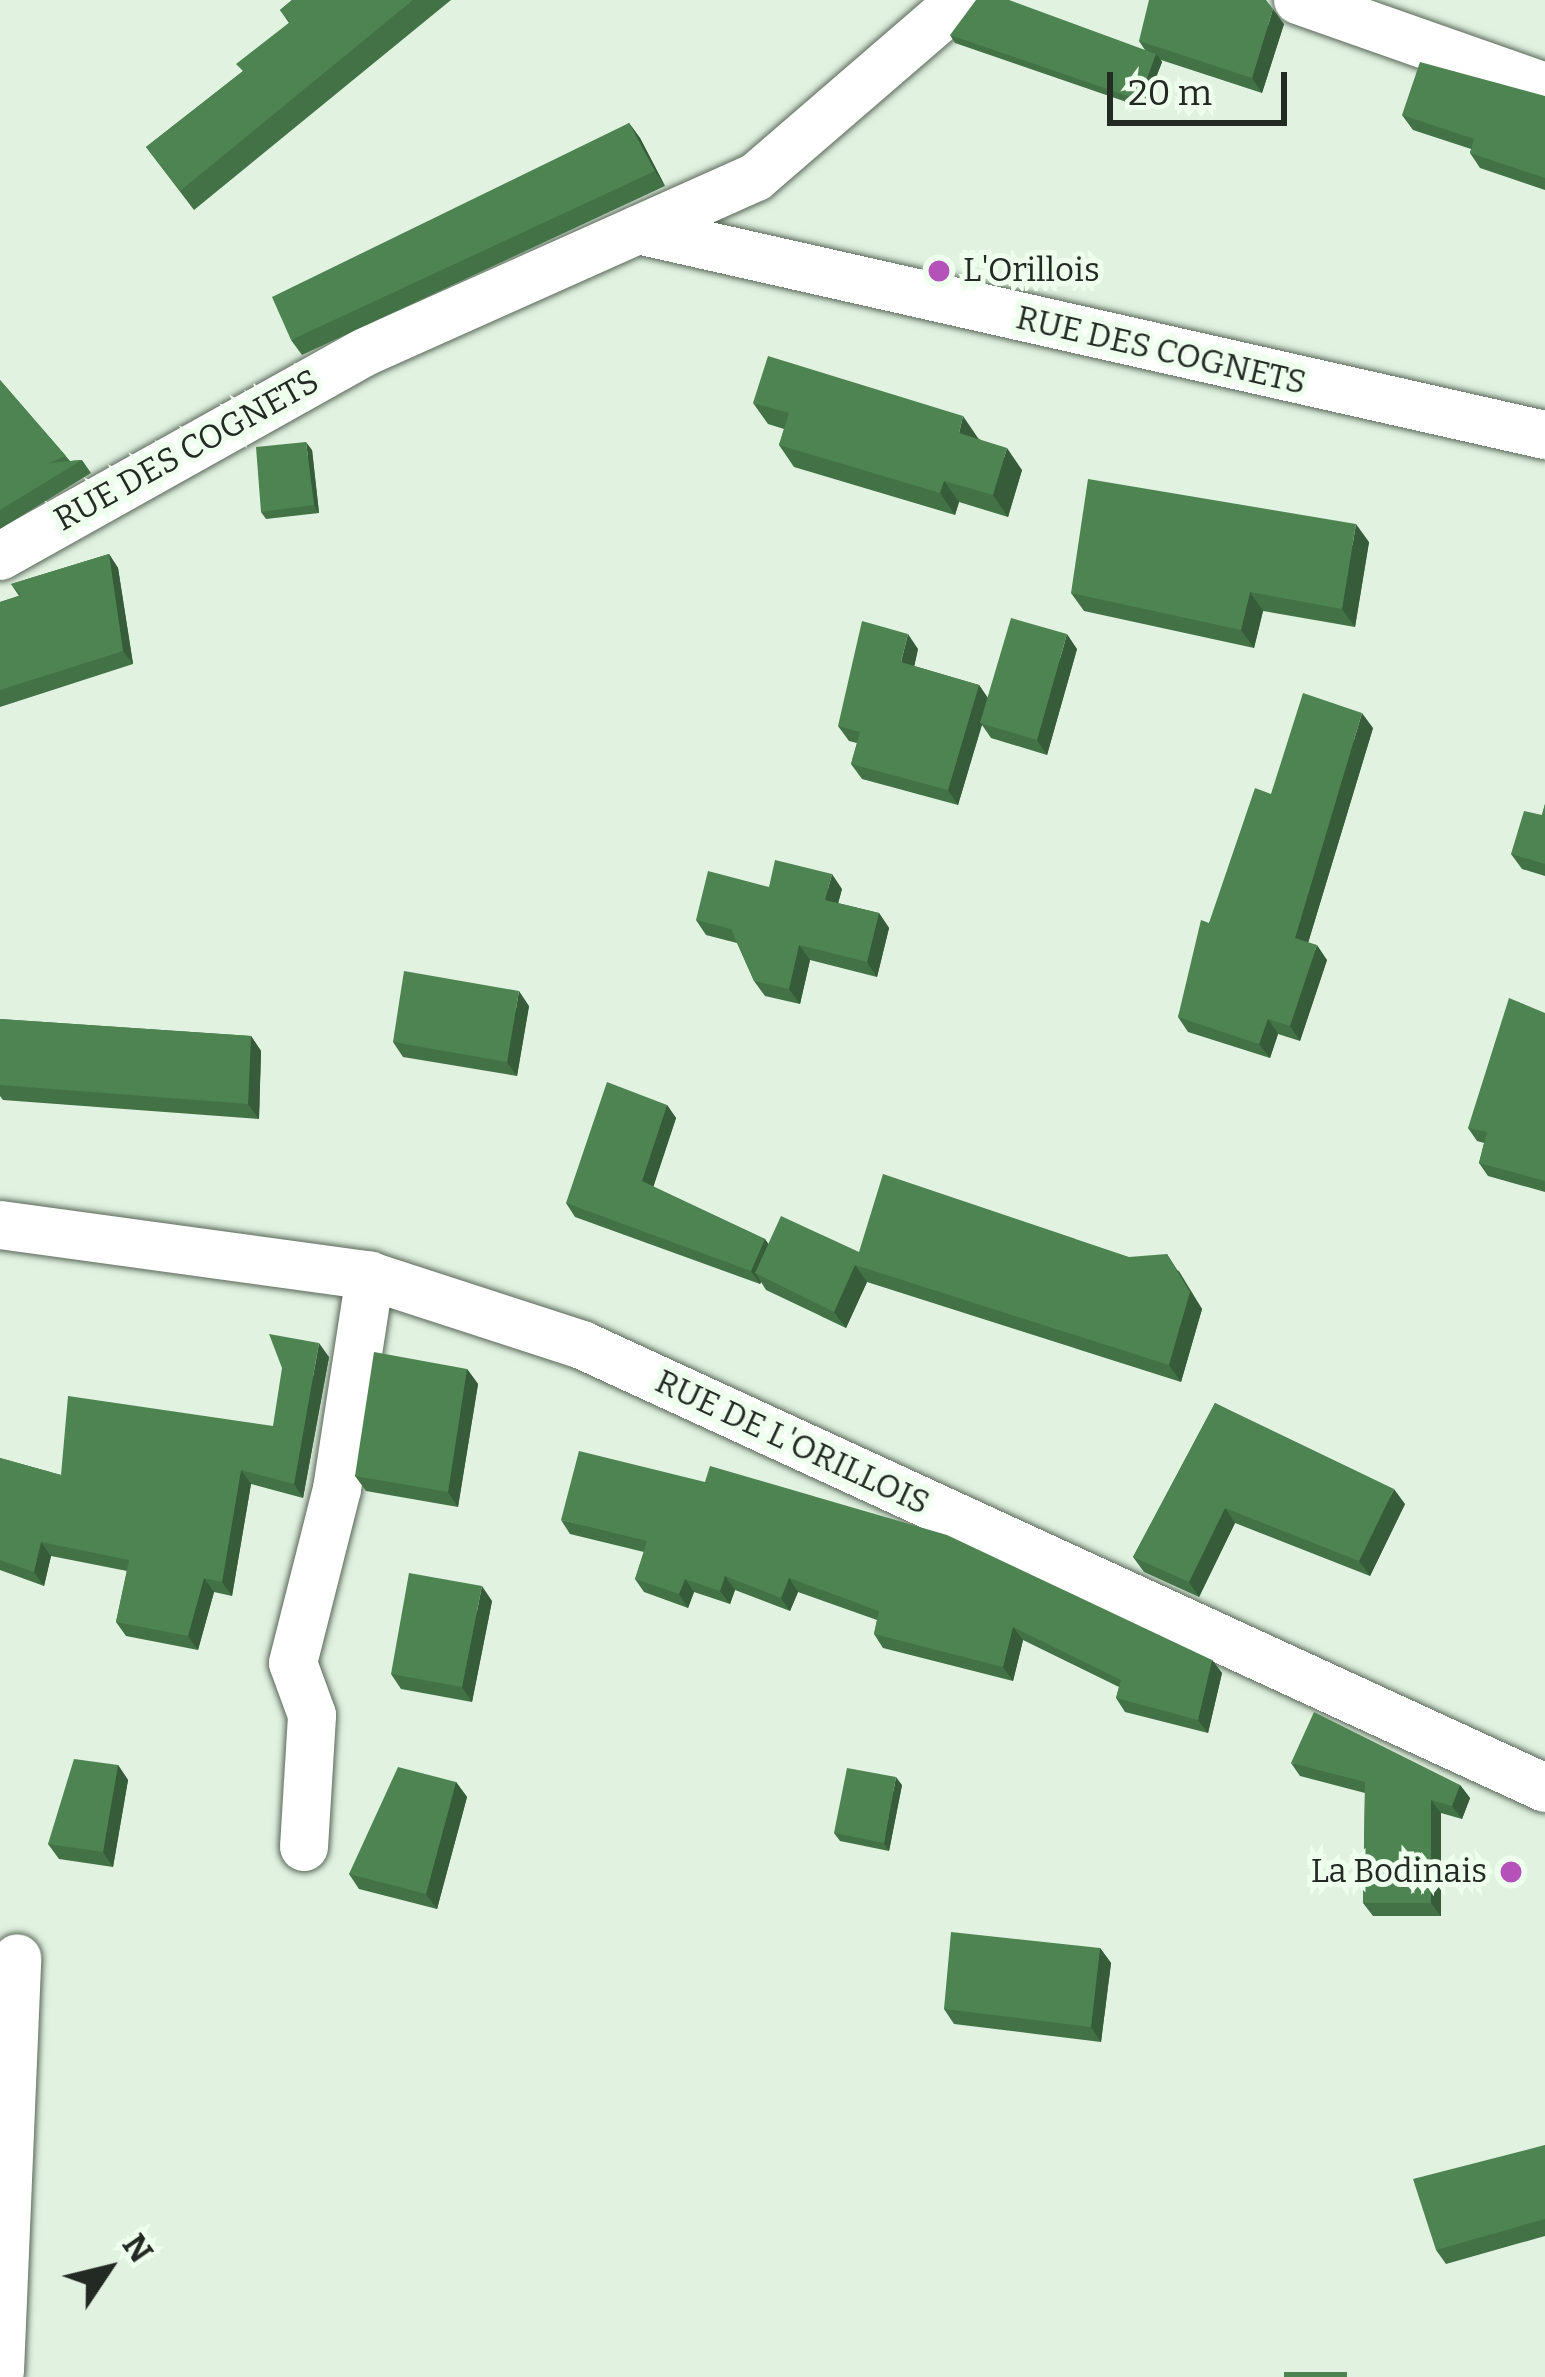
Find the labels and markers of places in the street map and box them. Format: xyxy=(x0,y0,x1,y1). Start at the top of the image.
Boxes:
place label: L'Orillois xyxy=(963,251,1100,291)
marker: L'Orillois xyxy=(926,258,952,284)
place label: La Bodinais xyxy=(1311,1852,1487,1892)
marker: La Bodinais xyxy=(1498,1859,1524,1885)

